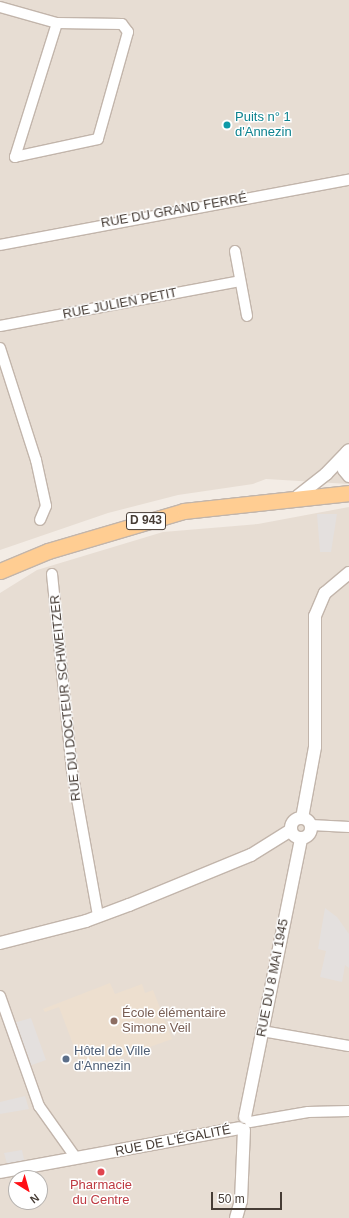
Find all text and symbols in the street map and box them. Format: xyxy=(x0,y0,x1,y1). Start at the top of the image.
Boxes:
place label: Puits n° 1 d'Annezin xyxy=(235,110,292,141)
marker: Puits n° 1 d'Annezin xyxy=(222,120,232,130)
street label: RUE DU GRAND FERRÉ xyxy=(100,190,248,232)
street label: RUE JULIEN PETIT xyxy=(61,285,179,323)
road number: D 943 xyxy=(125,511,167,531)
street label: RUE DU DOCTEUR SCHWEITZER xyxy=(47,594,85,802)
street label: RUE DU 8 MAI 1945 xyxy=(254,918,292,1038)
place label: École élémentaire Simone Veil xyxy=(122,1006,226,1037)
marker: École élémentaire Simone Veil xyxy=(109,1016,119,1026)
place label: Hôtel de Ville d'Annezin xyxy=(74,1044,150,1075)
marker: Hôtel de Ville d'Annezin xyxy=(61,1054,71,1064)
street label: RUE DE L'ÉGALITÉ xyxy=(114,1122,232,1160)
marker: Pharmacie du Centre xyxy=(96,1167,106,1177)
north arrow xyxy=(8,1170,48,1210)
place label: Pharmacie du Centre xyxy=(70,1178,132,1209)
scale bar xyxy=(213,1184,284,1210)
text: N xyxy=(28,1192,41,1206)
text: 50 m xyxy=(218,1192,245,1206)

